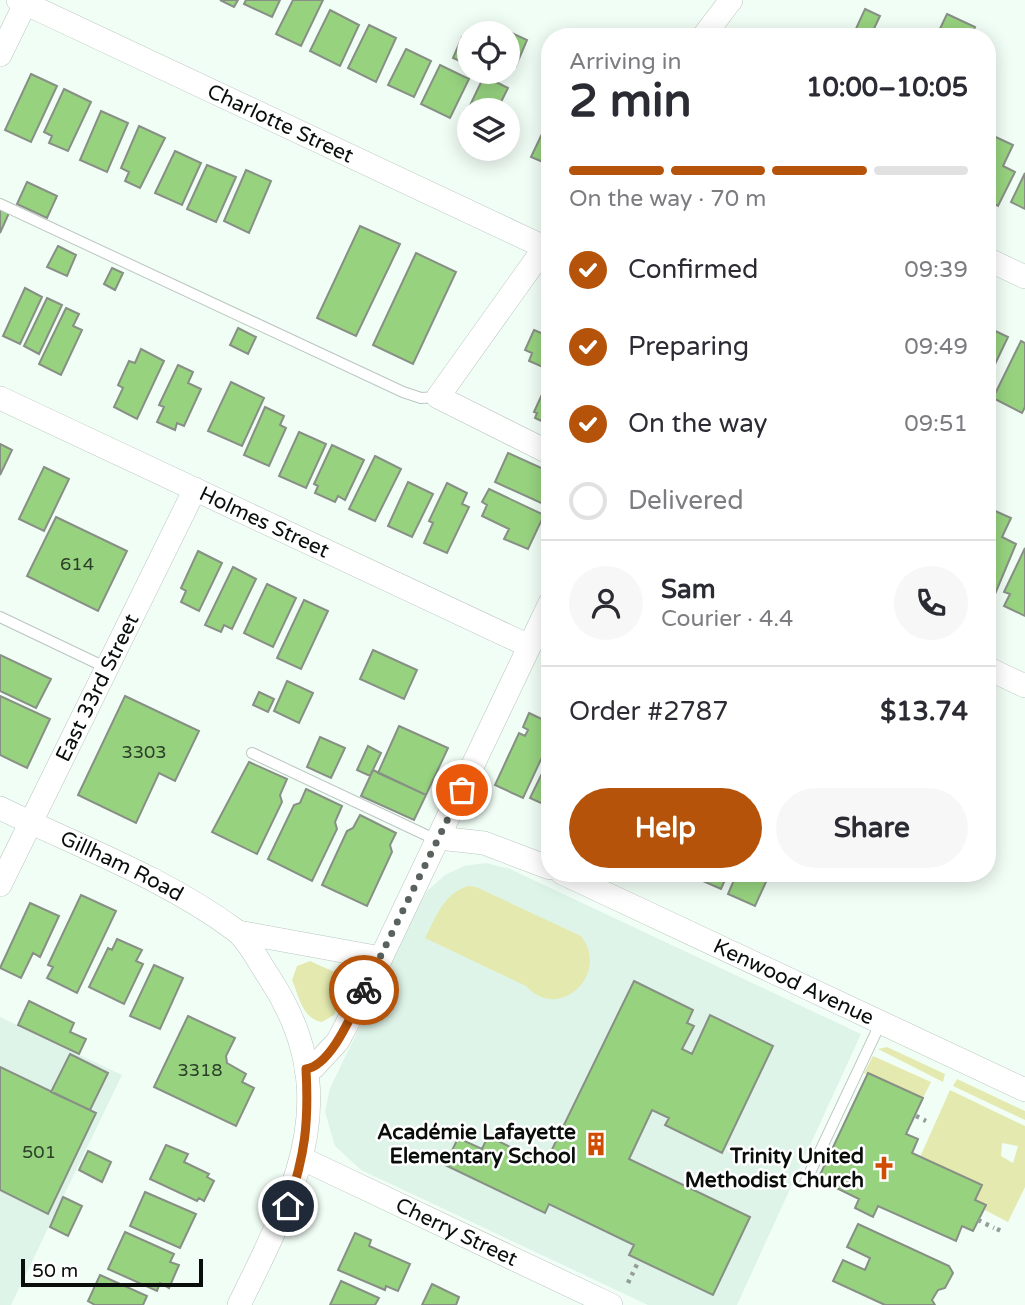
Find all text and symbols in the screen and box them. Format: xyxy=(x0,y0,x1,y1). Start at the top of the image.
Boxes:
map controls xyxy=(457,21,520,161)
button: locate xyxy=(457,21,520,84)
text: Arriving in xyxy=(569,48,682,76)
text: 10:00–10:05 xyxy=(806,72,968,103)
text: 2 min xyxy=(569,74,692,129)
street label: Charlotte Street xyxy=(203,79,357,169)
button: layers xyxy=(457,98,520,161)
text: On the way · 70 m xyxy=(569,185,766,213)
icon: check xyxy=(569,251,607,289)
text: Confirmed xyxy=(628,254,758,285)
text: 09:39 xyxy=(904,256,968,284)
icon: check xyxy=(569,328,607,366)
text: Preparing xyxy=(628,331,749,362)
text: 09:49 xyxy=(904,333,968,361)
icon: check xyxy=(569,405,607,443)
text: On the way xyxy=(628,408,768,439)
text: 09:51 xyxy=(904,410,968,438)
street label: Holmes Street xyxy=(195,481,333,564)
text: Delivered xyxy=(628,485,744,516)
house number: 614 xyxy=(60,553,94,575)
button: person xyxy=(569,566,643,640)
button: phone xyxy=(894,566,968,640)
text: Sam xyxy=(661,574,716,605)
text: Courier · 4.4 xyxy=(661,605,793,633)
street label: East 33rd Street xyxy=(51,610,145,766)
text: Order #2787 xyxy=(569,696,729,727)
text: $13.74 xyxy=(880,696,968,727)
house number: 3303 xyxy=(121,741,167,763)
pin xyxy=(432,760,492,820)
icon: bag xyxy=(443,771,481,809)
button: Help xyxy=(569,788,762,868)
button: Share xyxy=(776,788,968,868)
street label: Gillham Road xyxy=(56,826,188,907)
street label: Kenwood Avenue xyxy=(709,934,878,1031)
courier xyxy=(329,955,399,1025)
icon: bike xyxy=(345,971,383,1009)
house number: 3318 xyxy=(177,1059,223,1081)
place label: Académie Lafayette Elementary School xyxy=(377,1120,576,1169)
building icon: Académie Lafayette Elementary School xyxy=(582,1130,610,1158)
house number: 501 xyxy=(22,1141,56,1163)
place label: Trinity United Methodist Church xyxy=(685,1144,864,1193)
church icon: Trinity United Methodist Church xyxy=(870,1154,898,1182)
pin xyxy=(258,1176,318,1236)
icon: home xyxy=(269,1187,307,1225)
street label: Cherry Street xyxy=(391,1193,521,1272)
scale bar xyxy=(21,1256,203,1288)
text: 50 m xyxy=(32,1260,78,1282)

